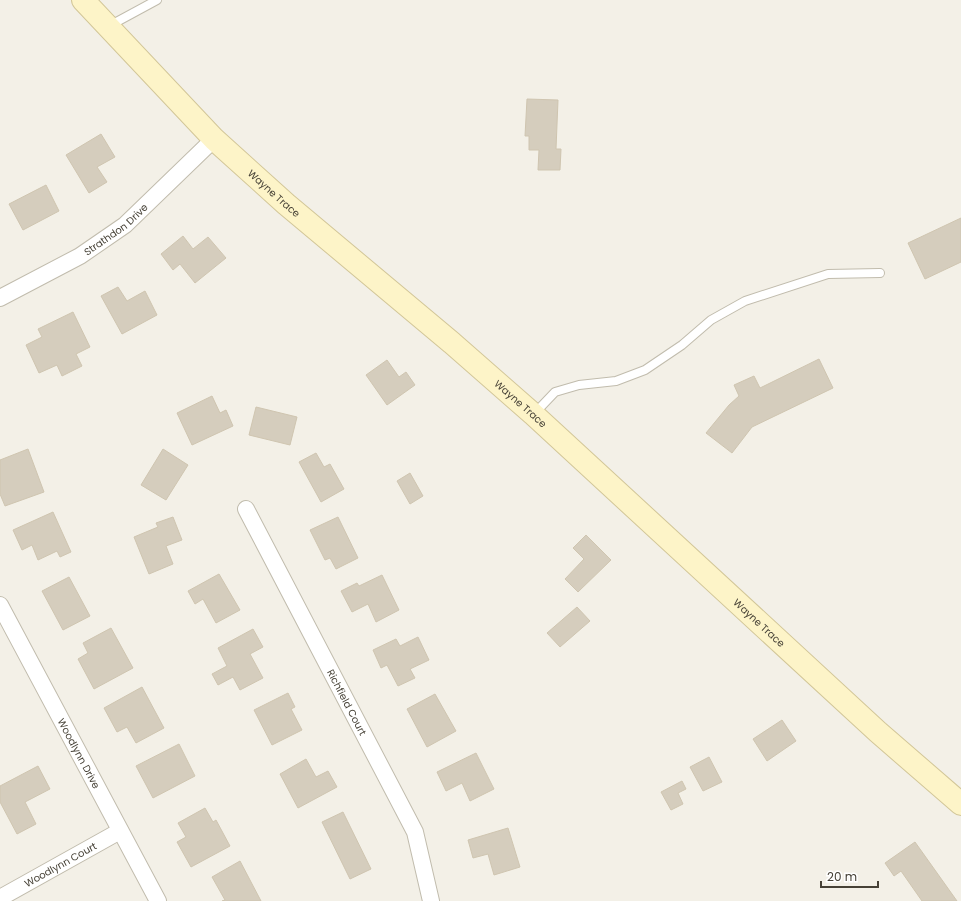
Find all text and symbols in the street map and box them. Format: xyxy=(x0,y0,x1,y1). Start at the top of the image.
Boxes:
street label: Wayne Trace xyxy=(244,166,303,221)
street label: Strathdon Drive xyxy=(81,200,151,259)
street label: Wayne Trace xyxy=(491,376,550,431)
street label: Wayne Trace xyxy=(730,595,788,651)
street label: Richfield Court xyxy=(323,667,370,738)
street label: Woodlynn Drive xyxy=(54,715,104,791)
street label: Woodlynn Court xyxy=(22,838,100,891)
scale bar xyxy=(821,863,878,889)
text: 20 m xyxy=(827,868,857,885)

